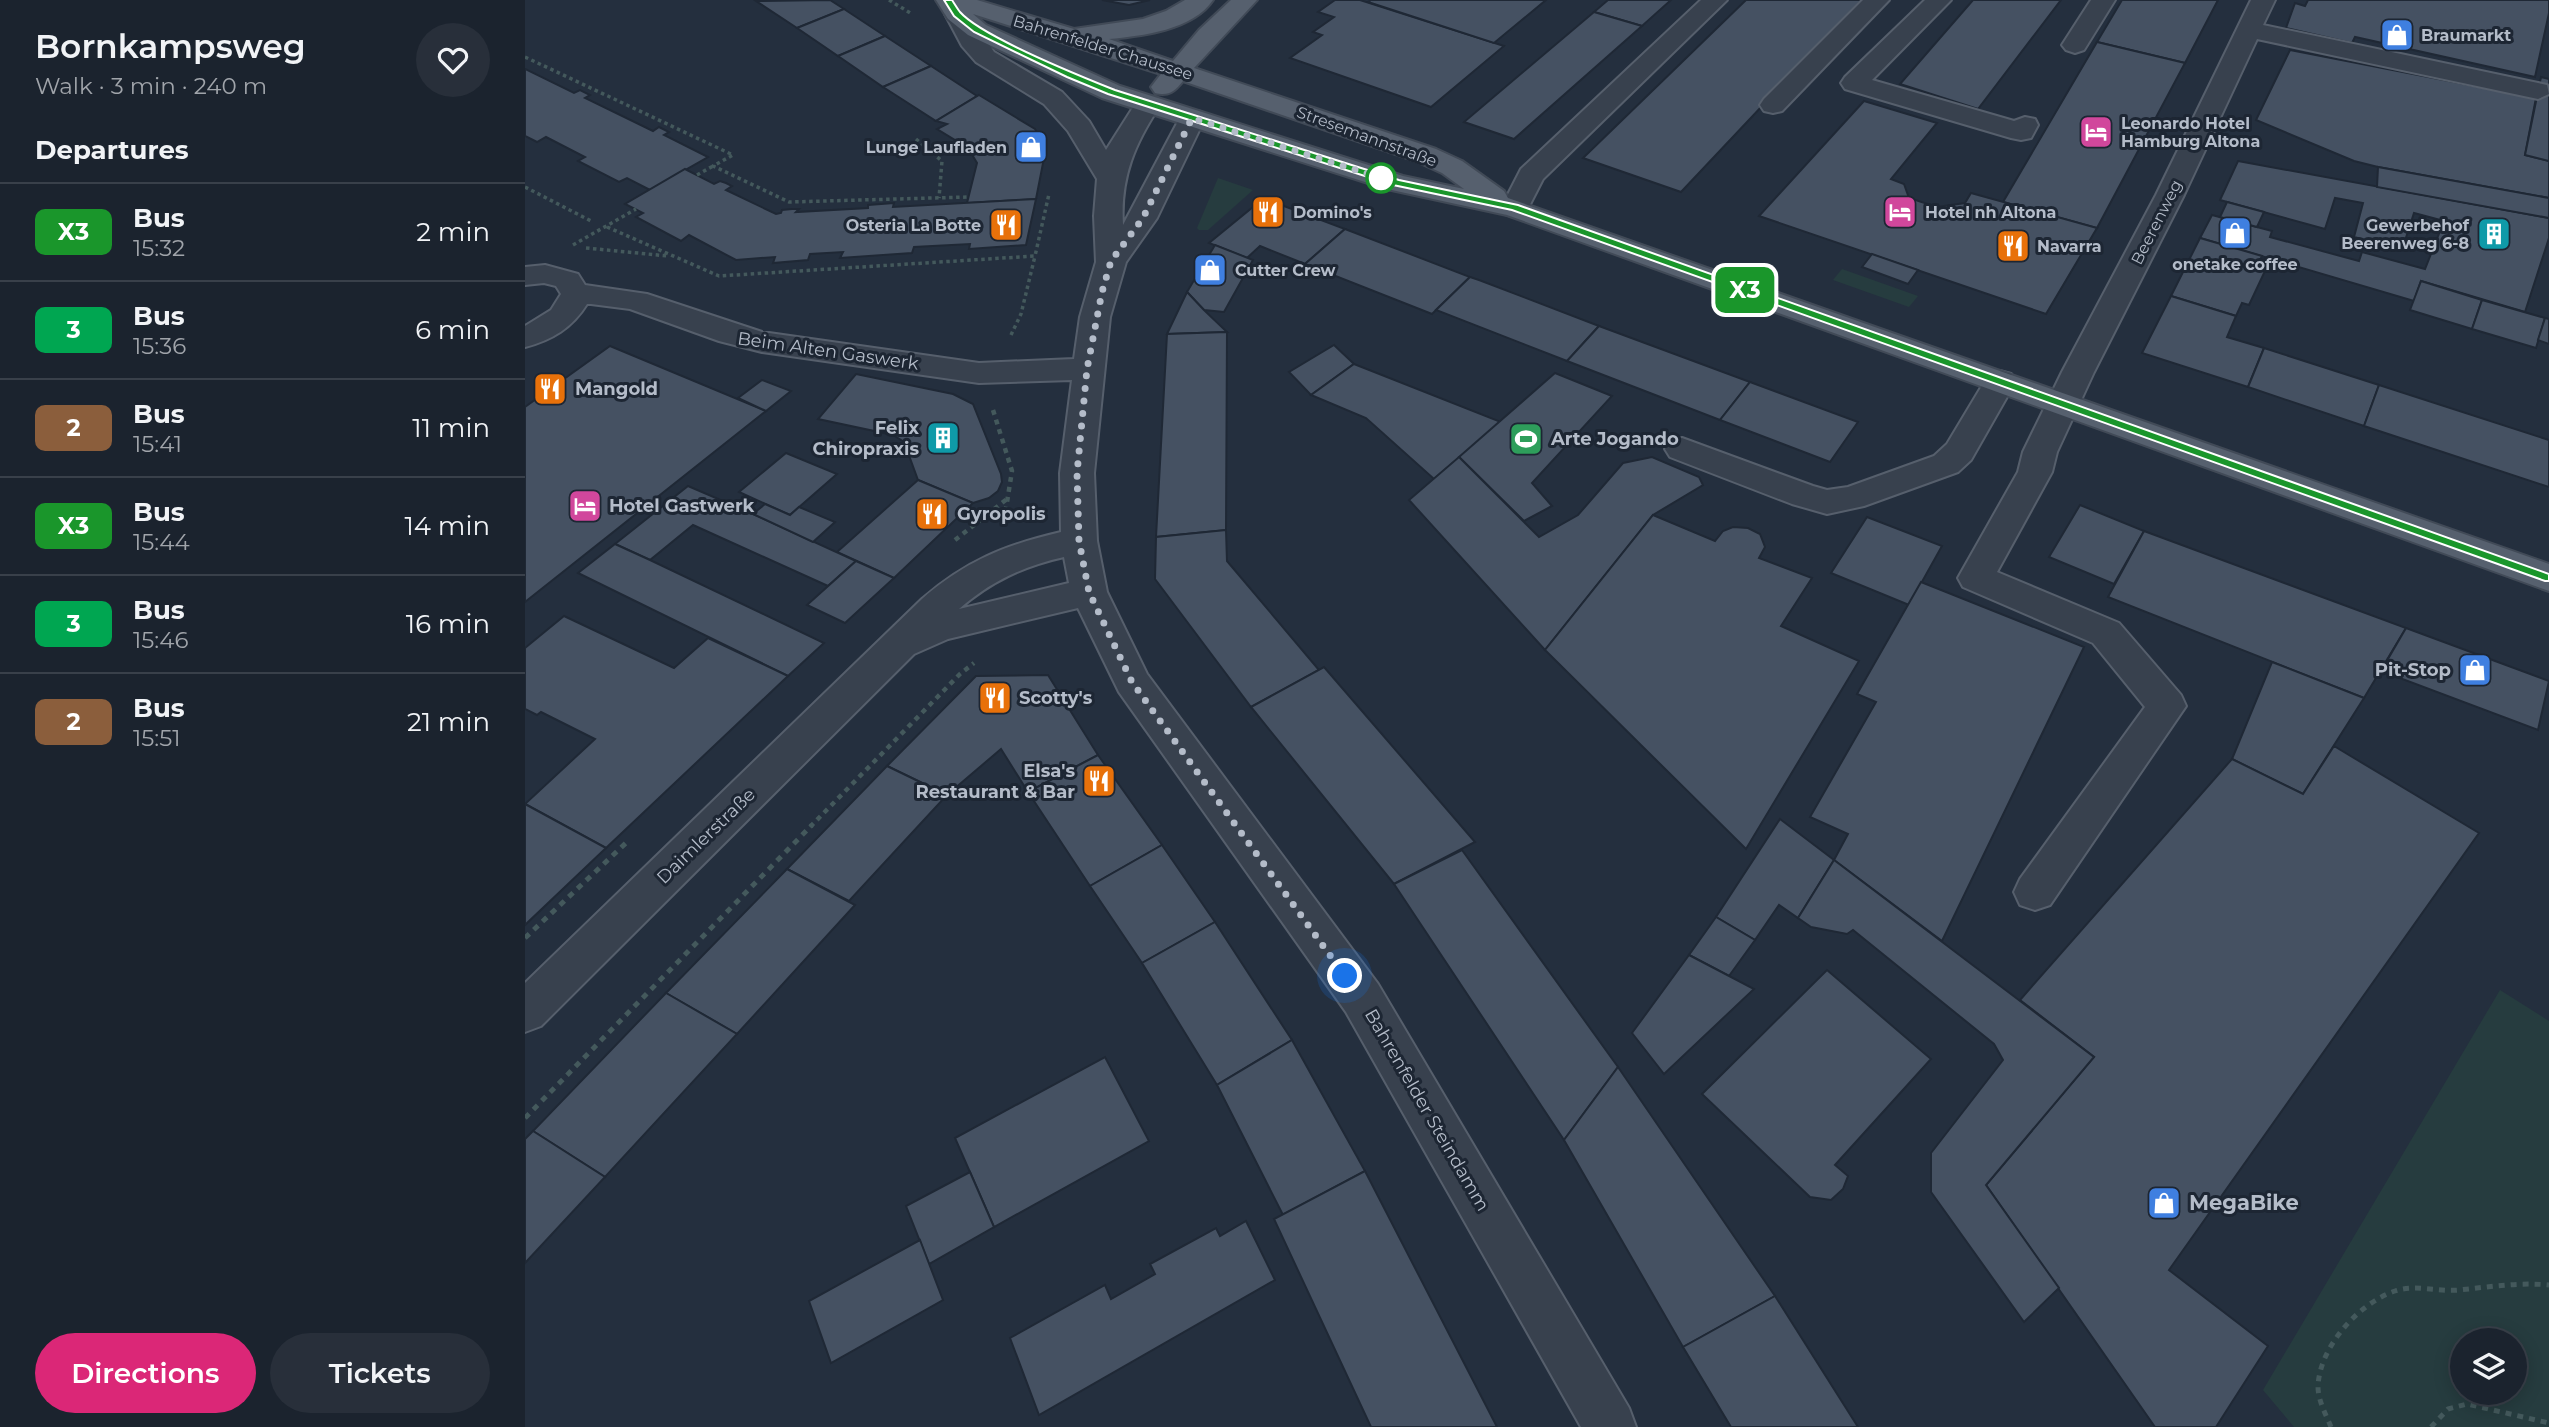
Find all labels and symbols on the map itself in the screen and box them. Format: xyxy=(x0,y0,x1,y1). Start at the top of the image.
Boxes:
street label: Bahrenfelder Chaussee xyxy=(1011,11,1195,84)
shop icon: Braumarkt xyxy=(2378,16,2416,54)
place label: Braumarkt xyxy=(2421,26,2511,45)
street label: Stresemannstraße xyxy=(1294,102,1439,171)
hotel icon: Leonardo Hotel Hamburg Altona xyxy=(2077,113,2115,151)
place label: Leonardo Hotel Hamburg Altona xyxy=(2121,114,2260,151)
shop icon: Lunge Laufladen xyxy=(1012,128,1050,166)
place label: Lunge Laufladen xyxy=(866,138,1007,157)
unlabelled marker xyxy=(1366,163,1396,193)
street label: Beerenweg xyxy=(2127,177,2186,268)
restaurant icon: Domino's xyxy=(1249,193,1287,231)
hotel icon: Hotel nh Altona xyxy=(1881,193,1919,231)
place label: Domino's xyxy=(1293,203,1372,222)
place label: Hotel nh Altona xyxy=(1925,203,2056,222)
restaurant icon: Osteria La Botte xyxy=(987,206,1025,244)
shop icon: onetake coffee xyxy=(2216,214,2254,252)
building icon: Gewerbehof Beerenweg 6-8 xyxy=(2475,215,2513,253)
place label: Osteria La Botte xyxy=(846,216,981,235)
place label: Gewerbehof Beerenweg 6-8 xyxy=(2341,216,2470,253)
restaurant icon: Navarra xyxy=(1994,227,2032,265)
place label: Navarra xyxy=(2037,237,2102,256)
shop icon: Cutter Crew xyxy=(1191,251,1229,289)
place label: onetake coffee xyxy=(2172,255,2298,274)
place label: Cutter Crew xyxy=(1235,261,1336,280)
line badge: X3 xyxy=(1713,267,1777,313)
street label: Beim Alten Gaswerk xyxy=(736,327,920,375)
restaurant icon: Mangold xyxy=(531,370,569,408)
place label: Mangold xyxy=(575,378,658,400)
place label: Felix Chiropraxis xyxy=(812,417,919,460)
building icon: Felix Chiropraxis xyxy=(924,419,962,457)
sports icon: Arte Jogando xyxy=(1507,420,1545,458)
place label: Arte Jogando xyxy=(1550,428,1679,450)
hotel icon: Hotel Gastwerk xyxy=(566,487,604,525)
place label: Hotel Gastwerk xyxy=(609,495,755,517)
restaurant icon: Gyropolis xyxy=(913,495,951,533)
place label: Gyropolis xyxy=(957,503,1046,525)
shop icon: Pit-Stop xyxy=(2456,651,2494,689)
place label: Pit-Stop xyxy=(2375,659,2451,681)
restaurant icon: Scotty's xyxy=(976,679,1014,717)
place label: Scotty's xyxy=(1019,687,1093,709)
place label: Elsa's Restaurant & Bar xyxy=(916,760,1075,803)
restaurant icon: Elsa's Restaurant & Bar xyxy=(1080,762,1118,800)
street label: Daimlerstraße xyxy=(652,783,760,889)
your location xyxy=(1327,958,1362,993)
street label: Bahrenfelder Steindamm xyxy=(1360,1005,1494,1215)
shop icon: MegaBike xyxy=(2145,1184,2183,1222)
place label: MegaBike xyxy=(2189,1190,2299,1215)

